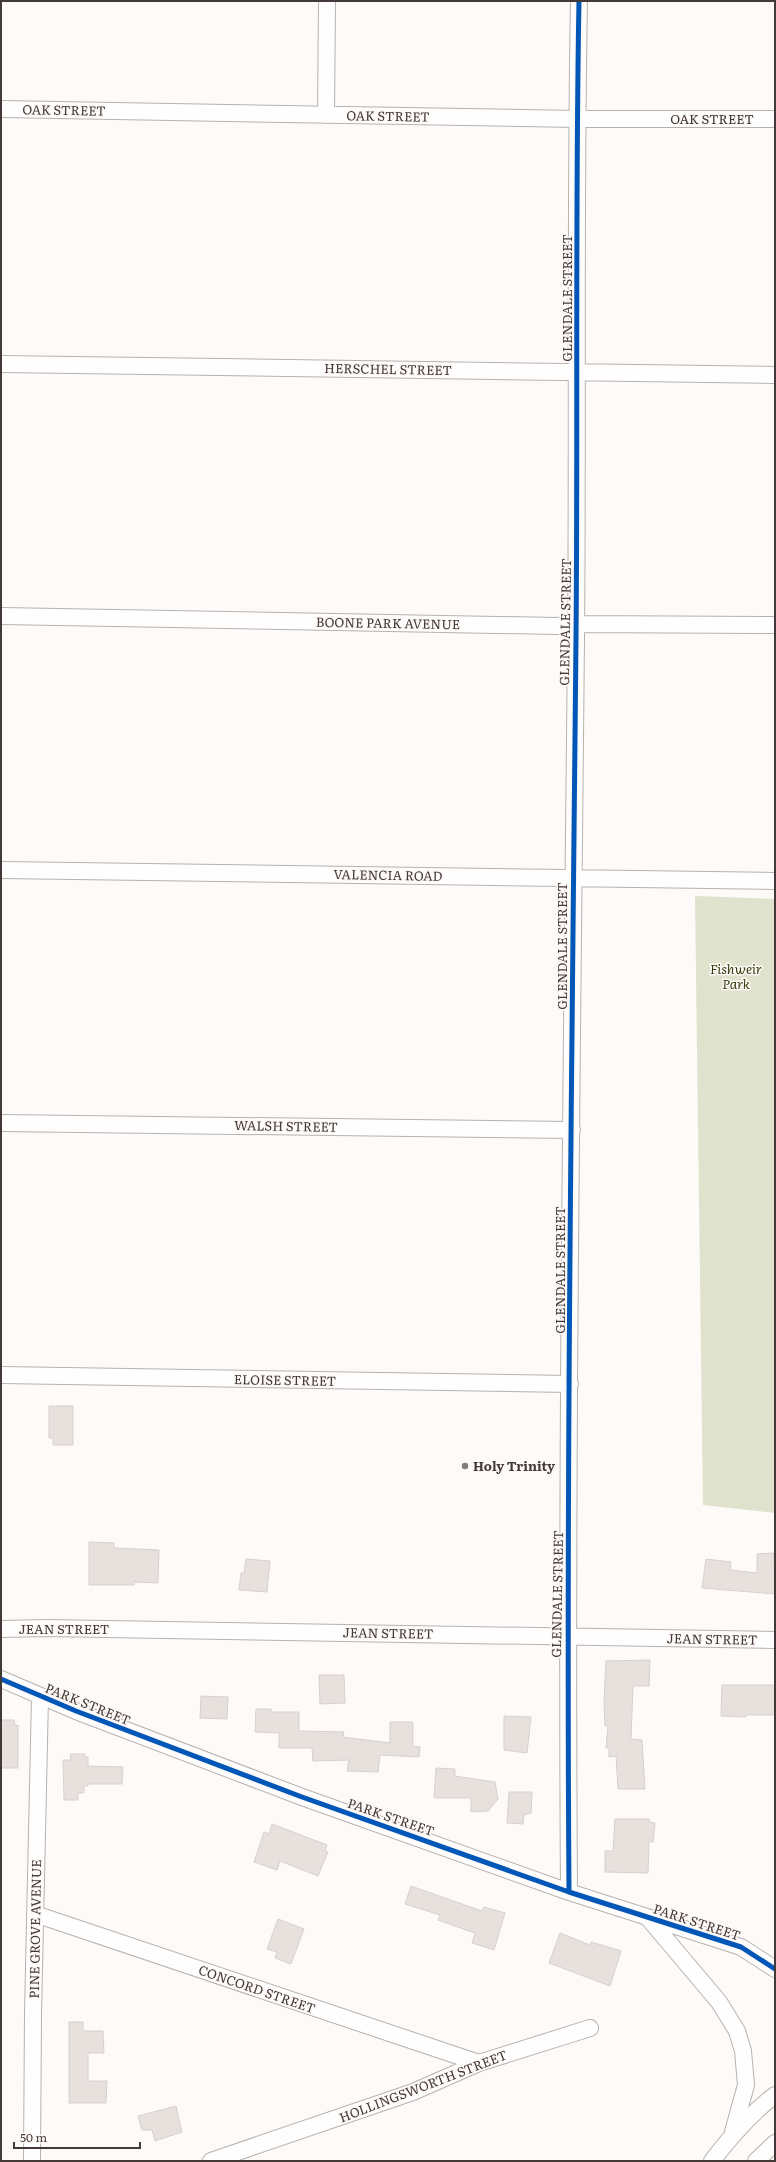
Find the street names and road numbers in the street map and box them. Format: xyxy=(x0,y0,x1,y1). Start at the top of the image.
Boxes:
street label: OAK STREET xyxy=(22,99,106,120)
street label: OAK STREET xyxy=(346,105,430,126)
street label: OAK STREET xyxy=(670,109,754,128)
street label: GLENDALE STREET xyxy=(557,234,576,362)
street label: HERSCHEL STREET xyxy=(324,358,452,379)
street label: GLENDALE STREET xyxy=(554,558,575,686)
street label: BOONE PARK AVENUE xyxy=(316,612,460,633)
street label: VALENCIA ROAD xyxy=(333,864,443,885)
street label: GLENDALE STREET xyxy=(552,882,571,1010)
street label: WALSH STREET xyxy=(234,1115,339,1136)
street label: GLENDALE STREET xyxy=(550,1206,569,1334)
street label: ELOISE STREET xyxy=(234,1369,337,1390)
street label: GLENDALE STREET xyxy=(546,1530,567,1658)
street label: JEAN STREET xyxy=(19,1619,110,1638)
street label: JEAN STREET xyxy=(342,1622,434,1643)
street label: JEAN STREET xyxy=(666,1628,758,1649)
street label: PARK STREET xyxy=(43,1678,134,1729)
street label: PARK STREET xyxy=(345,1793,438,1840)
street label: PINE GROVE AVENUE xyxy=(24,1859,45,1999)
street label: PARK STREET xyxy=(651,1898,744,1945)
street label: CONCORD STREET xyxy=(196,1960,319,2018)
street label: HOLLINGSWORTH STREET xyxy=(336,2045,510,2126)

